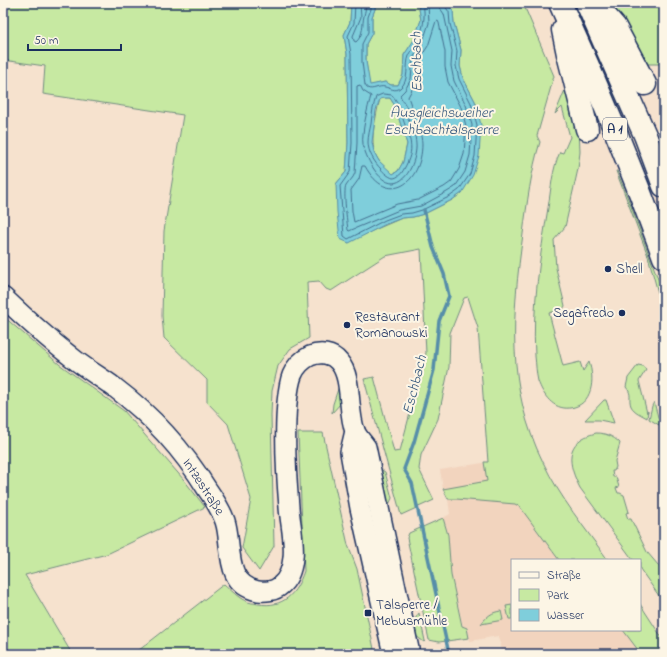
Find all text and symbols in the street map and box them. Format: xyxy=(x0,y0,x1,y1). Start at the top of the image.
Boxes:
scale bar xyxy=(28,26,121,52)
water label: Eschbach xyxy=(405,31,429,92)
text: 50 m xyxy=(34,32,58,50)
water label: Ausgleichsweiher Eschbachtalsperre xyxy=(384,102,500,141)
road number: A 1 xyxy=(603,118,627,140)
place label: Shell xyxy=(616,259,643,280)
marker: Shell xyxy=(603,264,613,274)
place label: Segafredo xyxy=(553,303,614,325)
place label: Restaurant Romanowski xyxy=(355,307,428,344)
marker: Segafredo xyxy=(617,308,627,318)
marker: Restaurant Romanowski xyxy=(342,320,352,330)
water label: Eschbach xyxy=(397,352,433,417)
street label: Intzestraße xyxy=(177,454,230,520)
legend xyxy=(511,559,641,631)
text: Straße xyxy=(547,567,581,585)
text: Park xyxy=(547,587,569,605)
place label: Talsperre / Mebusmühle xyxy=(376,595,448,632)
text: Wasser xyxy=(547,607,584,625)
marker: Talsperre / Mebusmühle xyxy=(363,608,373,618)

